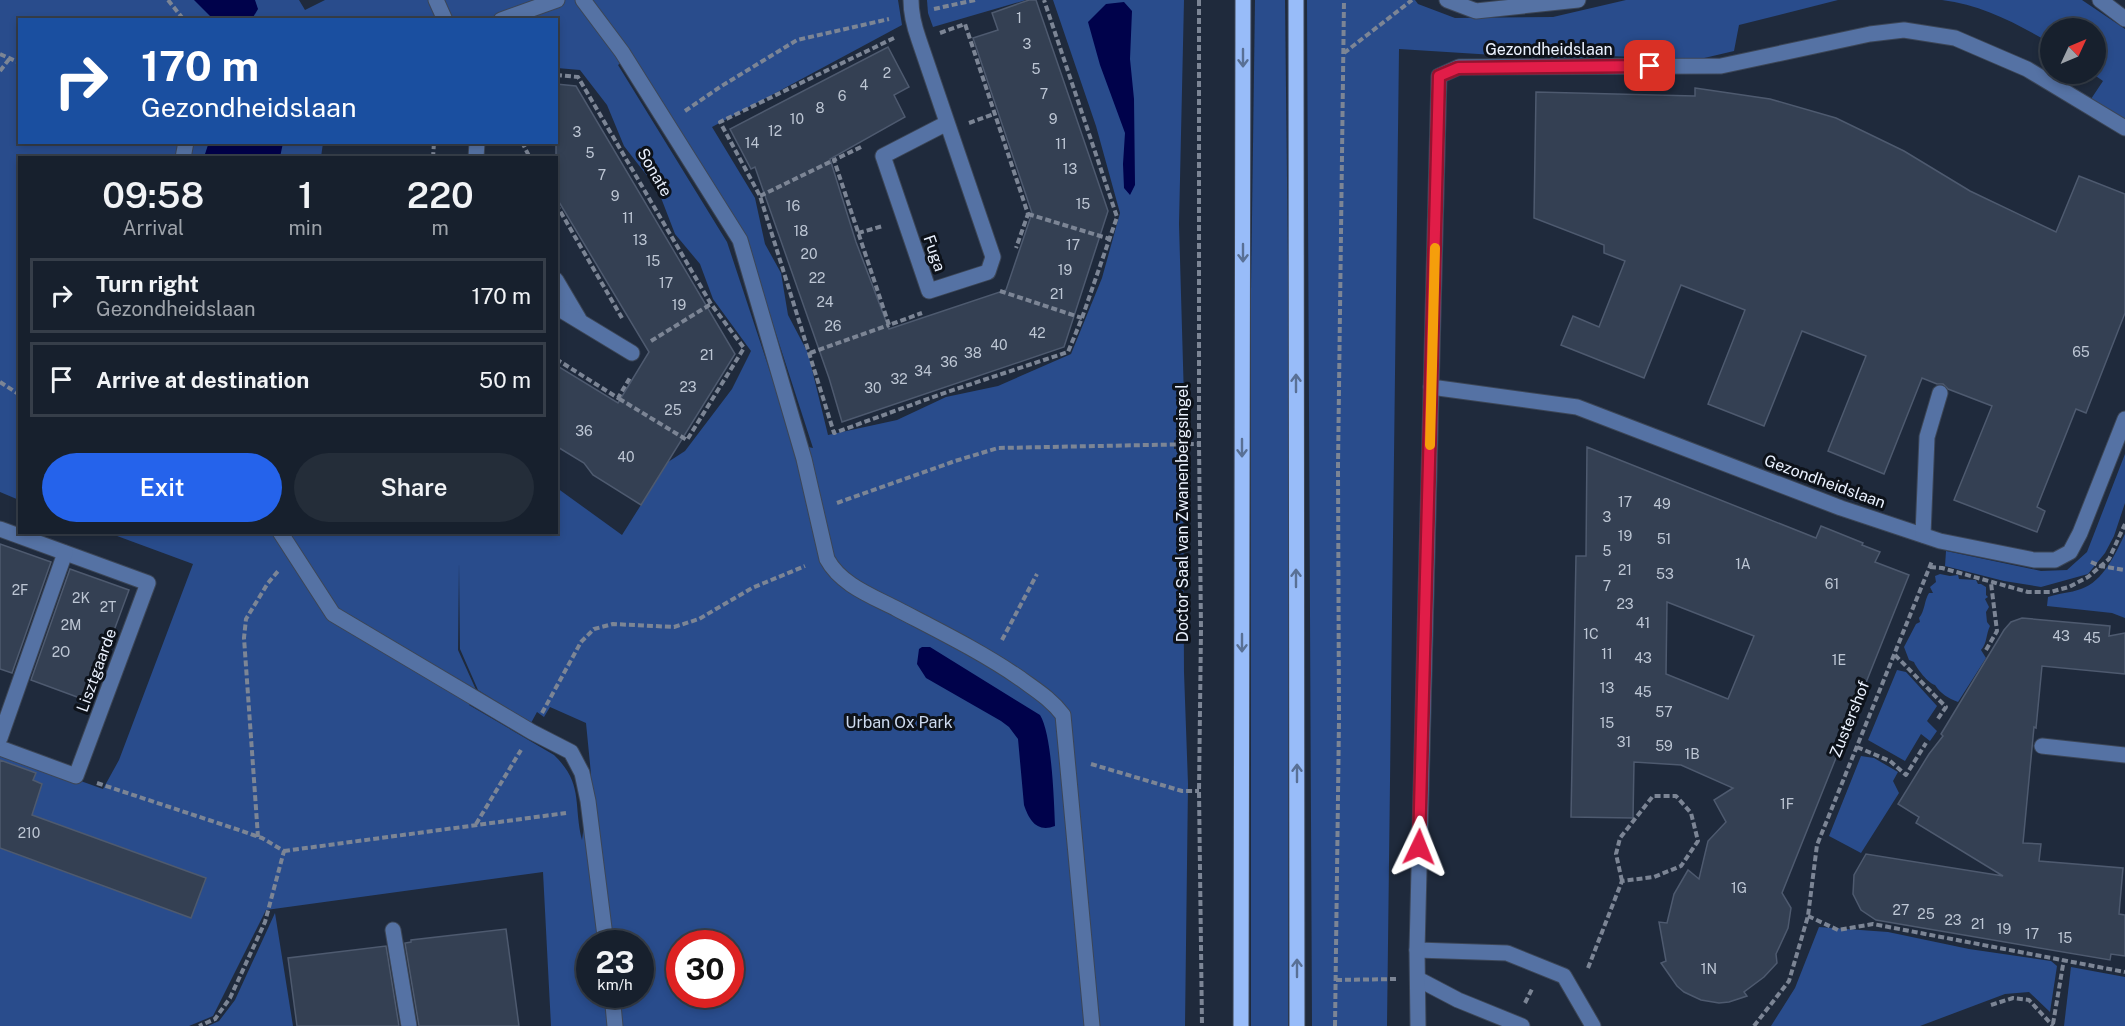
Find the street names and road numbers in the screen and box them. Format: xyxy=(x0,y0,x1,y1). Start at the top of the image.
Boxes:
street label: Gezondheidslaan xyxy=(1485,40,1613,59)
street label: Sonate xyxy=(633,145,676,200)
street label: Fuga xyxy=(919,232,950,274)
street label: Doctor Saal van Zwanenbergsingel xyxy=(1173,384,1192,642)
street label: Gezondheidslaan xyxy=(1762,451,1888,512)
street label: Lisztgaarde xyxy=(73,626,120,715)
street label: Zustershof xyxy=(1825,678,1873,760)

